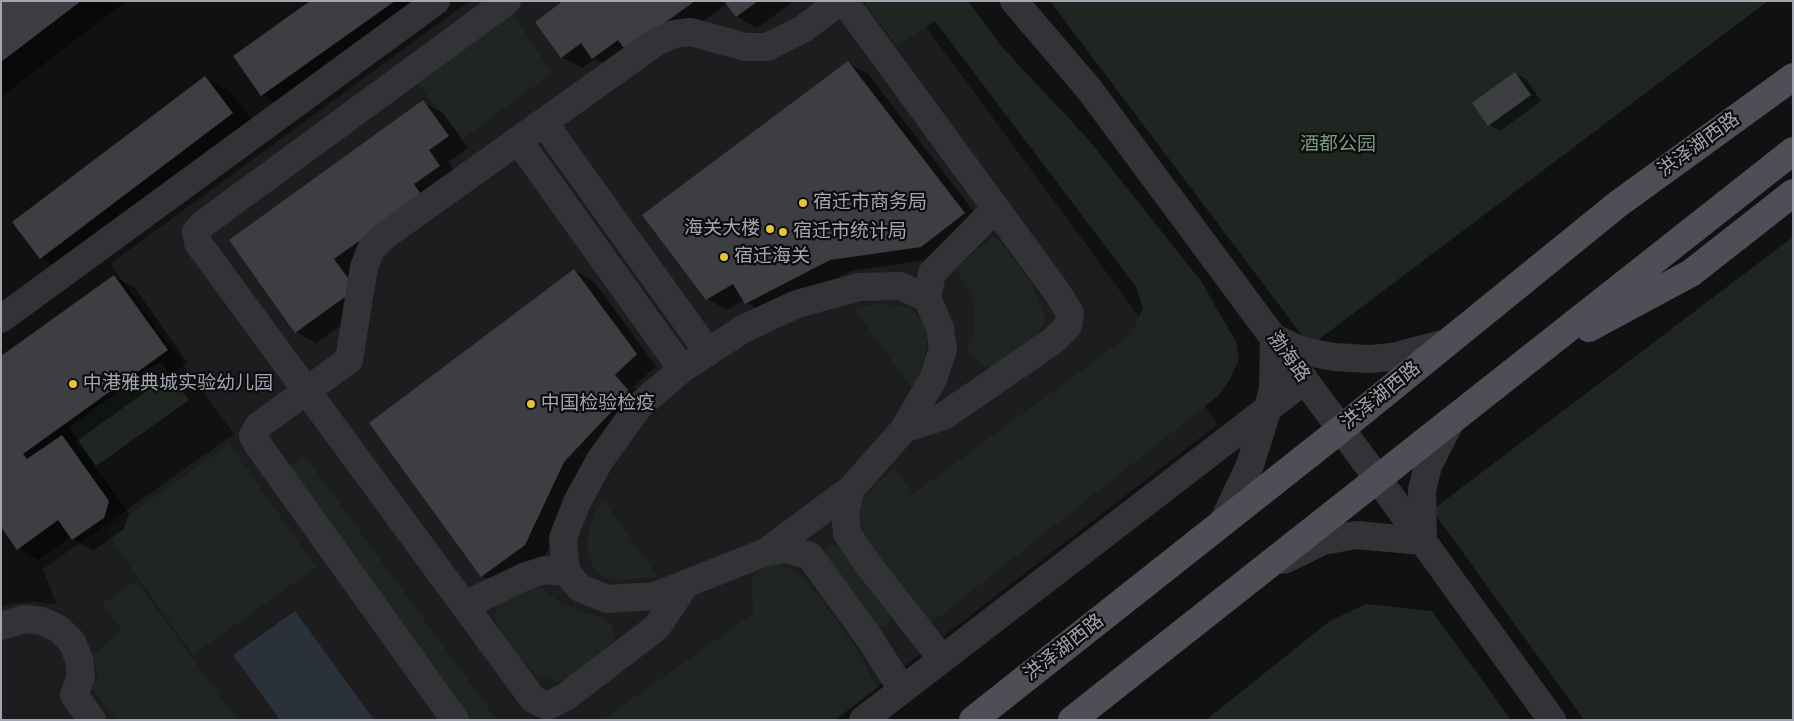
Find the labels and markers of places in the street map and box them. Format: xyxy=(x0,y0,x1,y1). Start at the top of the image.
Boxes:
place label: 宿迁市商务局 xyxy=(813,192,927,214)
marker: 宿迁市商务局 xyxy=(797,197,809,209)
place label: 海关大楼 xyxy=(684,218,760,240)
place label: 宿迁市统计局 xyxy=(793,221,907,243)
marker: 海关大楼 xyxy=(764,223,776,235)
marker: 宿迁市统计局 xyxy=(777,226,789,238)
place label: 宿迁海关 xyxy=(734,246,810,268)
marker: 宿迁海关 xyxy=(718,251,730,263)
place label: 中港雅典城实验幼儿园 xyxy=(83,373,273,395)
marker: 中港雅典城实验幼儿园 xyxy=(67,378,79,390)
place label: 中国检验检疫 xyxy=(541,393,655,415)
marker: 中国检验检疫 xyxy=(525,398,537,410)

